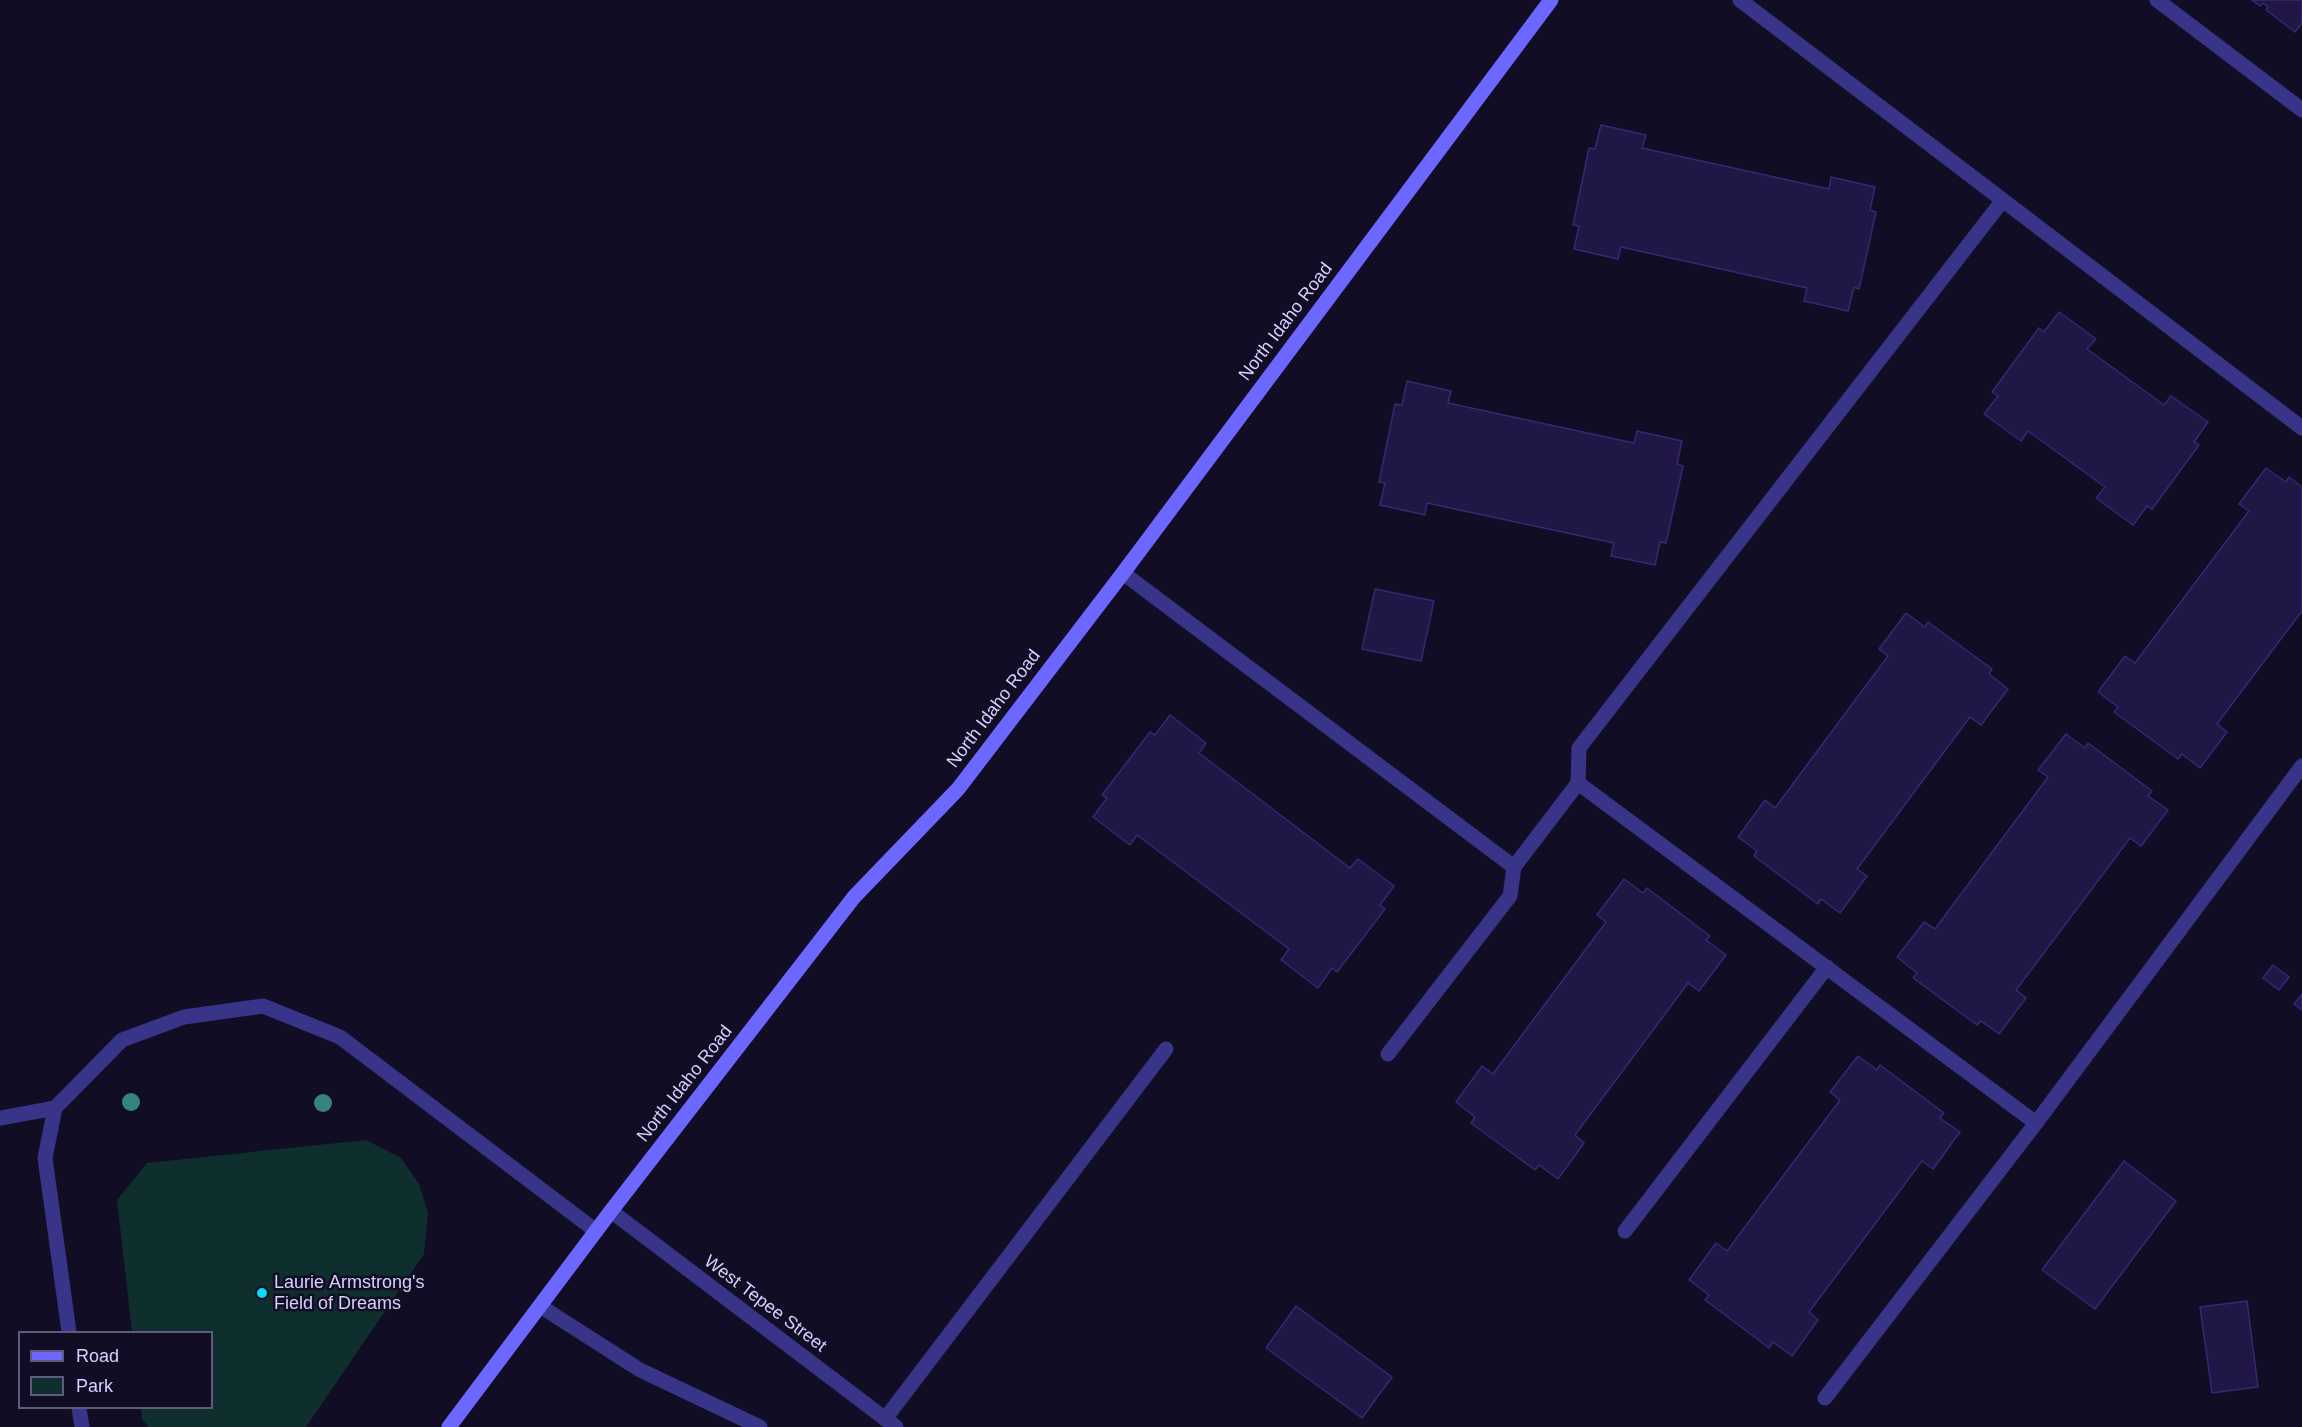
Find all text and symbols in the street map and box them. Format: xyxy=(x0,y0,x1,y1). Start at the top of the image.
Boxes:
street label: North Idaho Road xyxy=(1235,259,1337,385)
street label: North Idaho Road xyxy=(943,646,1045,772)
street label: North Idaho Road xyxy=(633,1021,737,1147)
street label: West Tepee Street xyxy=(700,1251,830,1357)
place label: Laurie Armstrong's Field of Dreams xyxy=(274,1272,424,1314)
marker: Laurie Armstrong's Field of Dreams xyxy=(255,1286,269,1300)
legend xyxy=(18,1331,213,1409)
text: Road xyxy=(76,1346,119,1366)
text: Park xyxy=(76,1376,113,1396)

